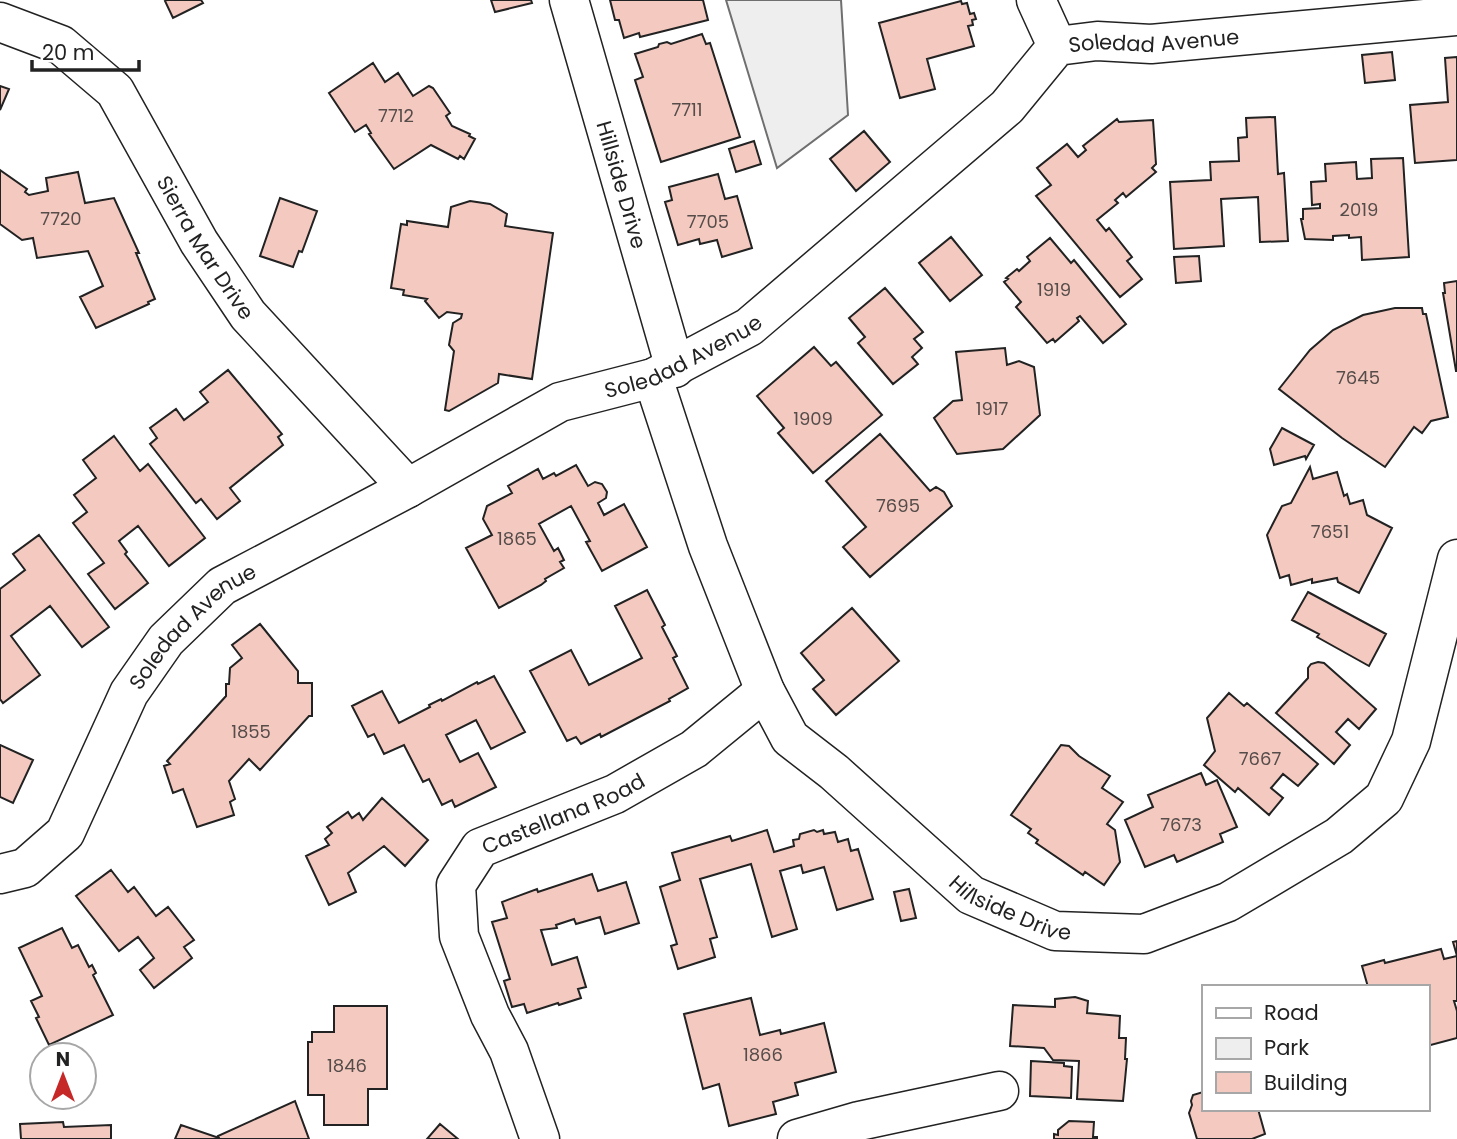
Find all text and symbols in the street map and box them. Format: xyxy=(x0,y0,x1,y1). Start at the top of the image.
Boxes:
street label: Soledad Avenue xyxy=(1067,22,1240,59)
scale bar xyxy=(32,28,138,72)
text: 20 m xyxy=(42,38,95,67)
house number: 7711 xyxy=(671,97,703,122)
house number: 7712 xyxy=(378,103,414,128)
street label: Hillside Drive xyxy=(590,117,654,252)
street label: Sierra Mar Drive xyxy=(150,170,261,325)
house number: 2019 xyxy=(1340,197,1378,222)
house number: 7720 xyxy=(40,206,82,231)
house number: 7705 xyxy=(687,209,729,234)
house number: 1919 xyxy=(1037,277,1071,302)
street label: Soledad Avenue xyxy=(601,308,768,404)
house number: 7645 xyxy=(1336,365,1380,390)
house number: 1917 xyxy=(976,396,1009,421)
house number: 1909 xyxy=(793,406,833,431)
house number: 7695 xyxy=(876,493,920,518)
house number: 7651 xyxy=(1311,519,1349,544)
house number: 1865 xyxy=(497,526,537,551)
street label: Soledad Avenue xyxy=(121,556,261,695)
house number: 1855 xyxy=(231,719,271,744)
house number: 7667 xyxy=(1239,746,1281,771)
street label: Castellana Road xyxy=(477,766,650,860)
house number: 7673 xyxy=(1160,812,1202,837)
street label: Hillside Drive xyxy=(943,868,1071,946)
legend xyxy=(1202,985,1429,1111)
text: Road xyxy=(1264,998,1319,1027)
text: Park xyxy=(1264,1033,1309,1062)
north arrow xyxy=(28,1041,98,1111)
house number: 1866 xyxy=(743,1042,783,1067)
text: N xyxy=(56,1046,70,1073)
house number: 1846 xyxy=(327,1053,367,1078)
text: Building xyxy=(1264,1068,1348,1097)

